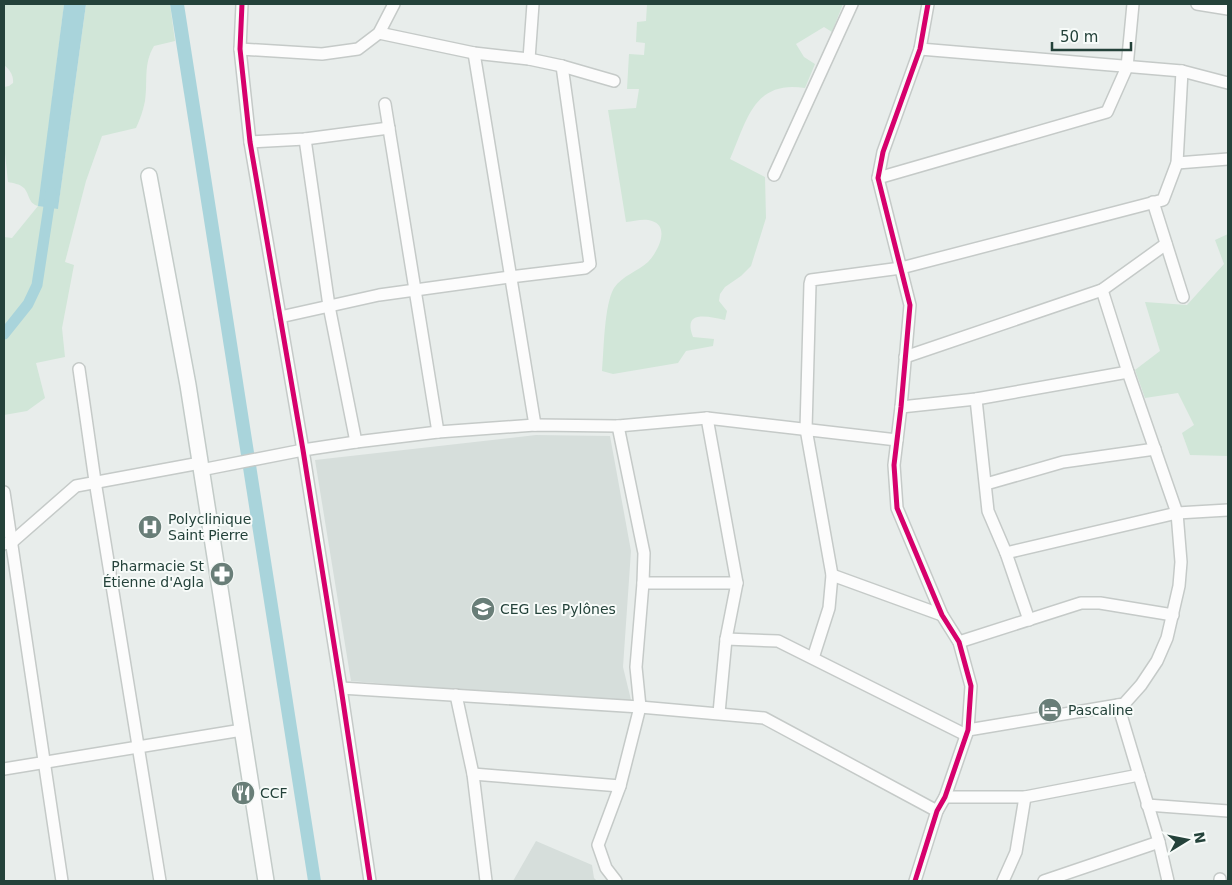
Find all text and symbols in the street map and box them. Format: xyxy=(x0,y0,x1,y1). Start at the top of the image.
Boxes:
scale bar xyxy=(1052,20,1131,52)
text: 50 m xyxy=(1060,28,1098,46)
place label: Polyclinique Saint Pierre xyxy=(168,511,251,543)
hospital icon: Polyclinique Saint Pierre xyxy=(137,514,163,540)
place label: Pharmacie St Étienne d'Agla xyxy=(103,558,205,590)
pharmacy icon: Pharmacie St Étienne d'Agla xyxy=(209,561,235,587)
school or university icon: CEG Les Pylônes xyxy=(470,596,496,622)
place label: CEG Les Pylônes xyxy=(500,601,616,617)
hotel icon: Pascaline xyxy=(1037,697,1063,723)
place label: Pascaline xyxy=(1068,702,1133,718)
restaurant icon: CCF xyxy=(230,780,256,806)
place label: CCF xyxy=(260,785,288,801)
north arrow xyxy=(1162,815,1212,865)
text: N xyxy=(1191,831,1209,845)

